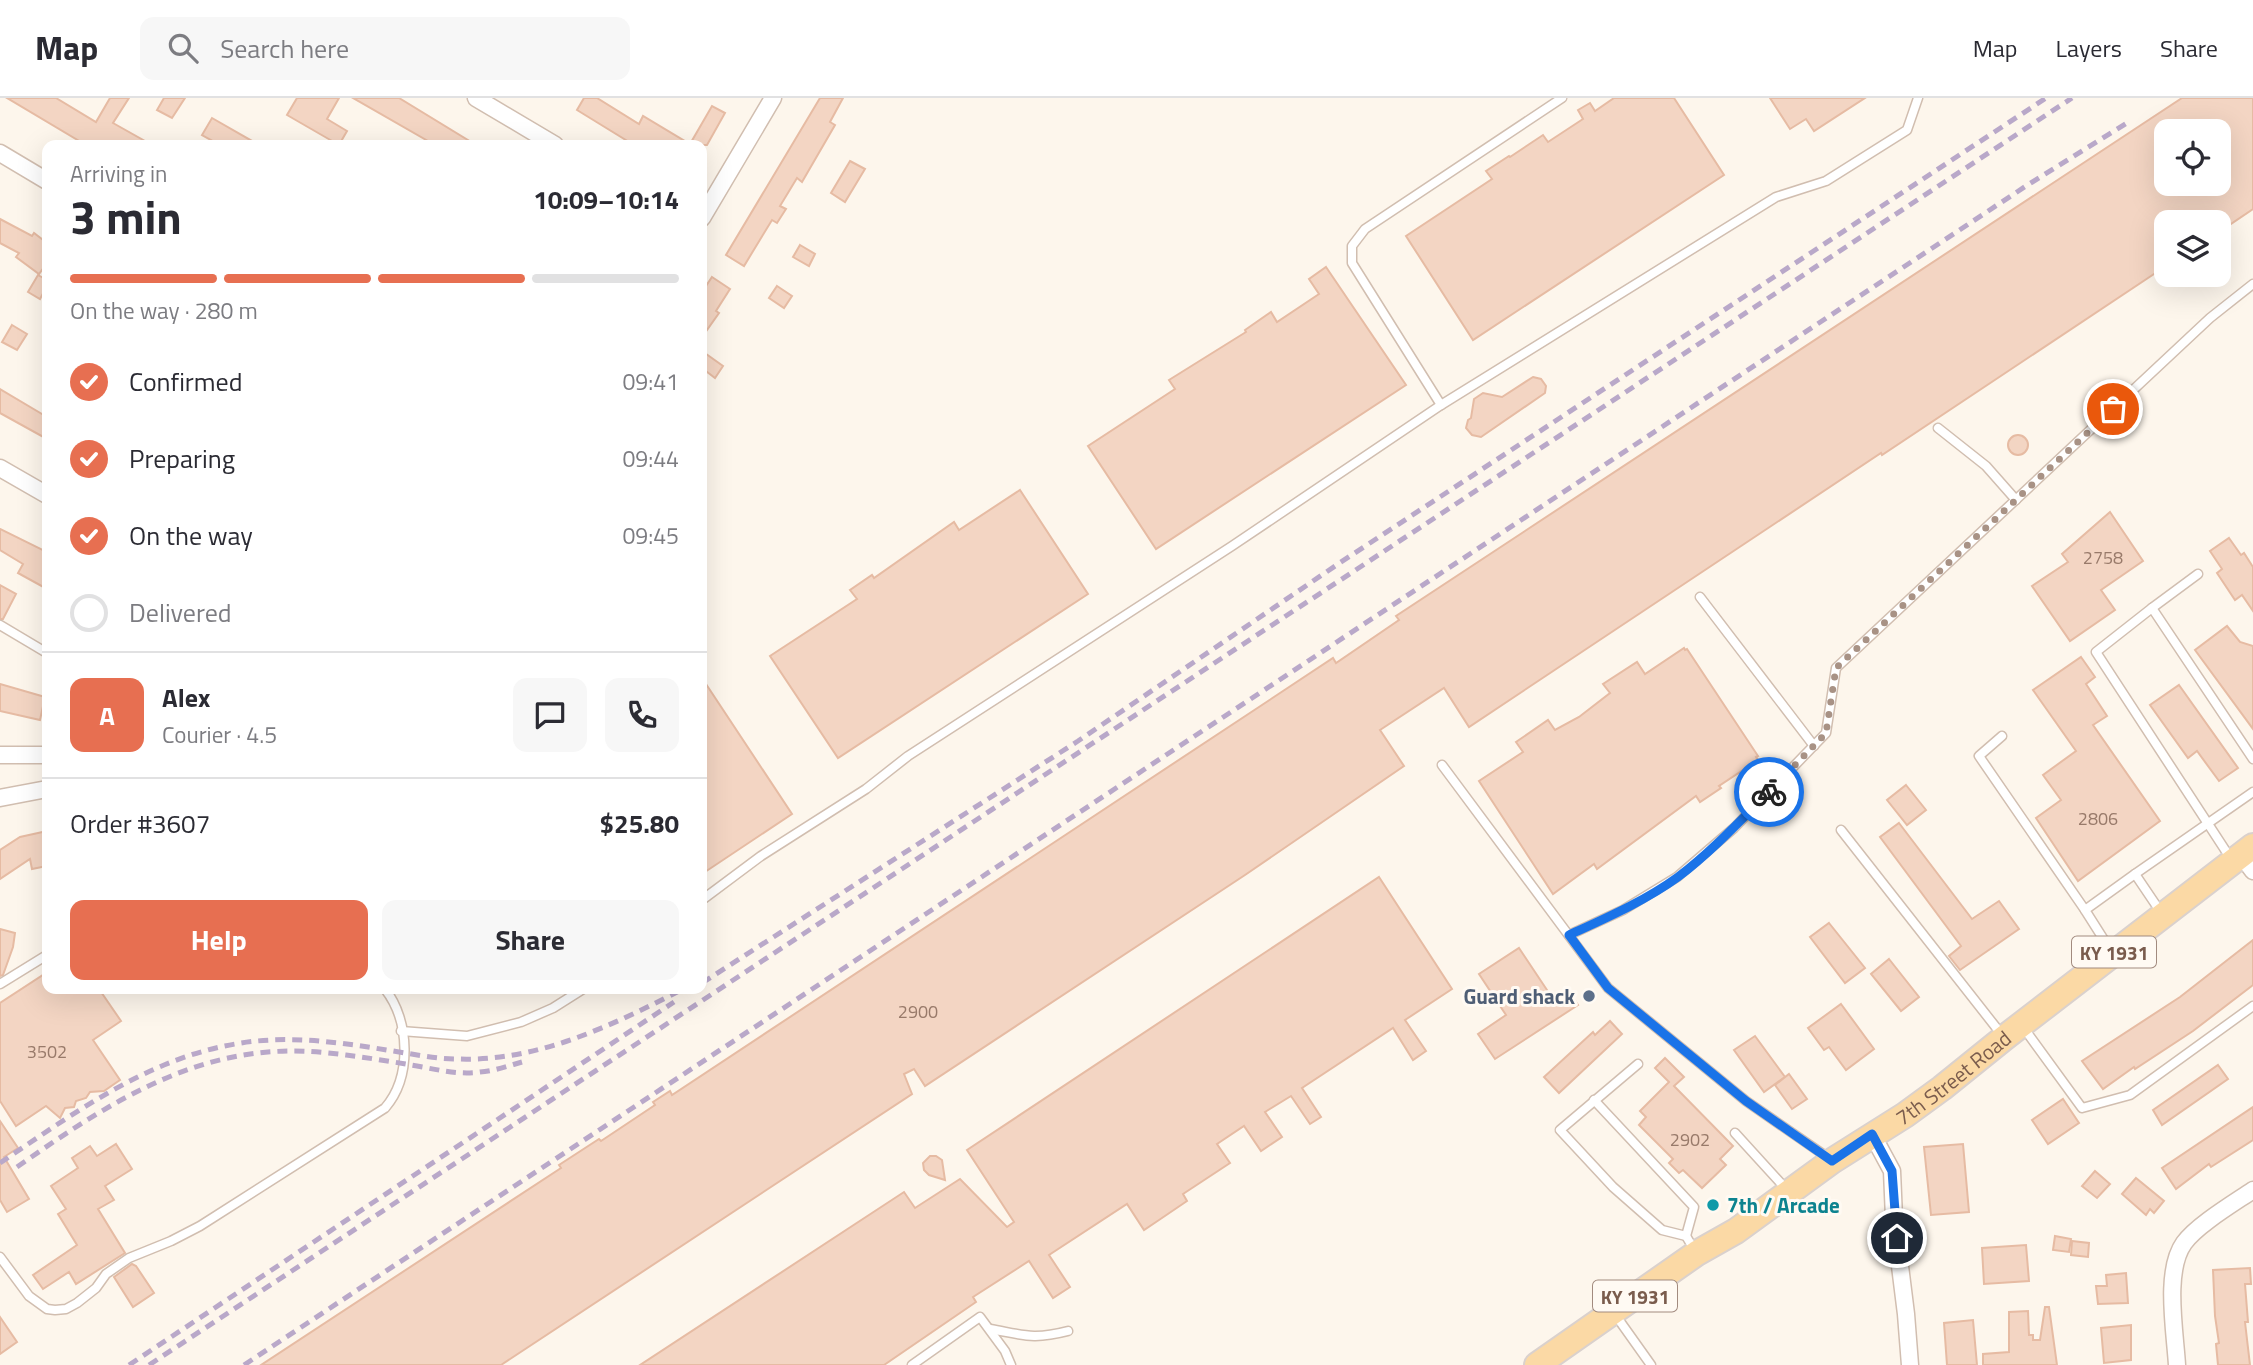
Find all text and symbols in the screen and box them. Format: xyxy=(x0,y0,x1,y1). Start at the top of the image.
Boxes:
search box xyxy=(140,17,630,80)
text: Map xyxy=(35,23,98,73)
icon: search xyxy=(164,29,202,67)
text: Search here xyxy=(220,29,349,68)
text: Map xyxy=(1973,30,2018,66)
text: Layers xyxy=(2056,30,2122,66)
text: Share xyxy=(2160,30,2218,66)
map controls xyxy=(2154,119,2231,287)
button: locate xyxy=(2154,119,2231,196)
text: Arriving in xyxy=(70,156,167,191)
text: 10:09–10:14 xyxy=(533,180,679,219)
text: 3 min xyxy=(70,182,182,252)
button: layers xyxy=(2154,210,2231,287)
text: On the way · 280 m xyxy=(70,293,258,328)
text: Confirmed xyxy=(129,362,243,401)
icon: check xyxy=(70,363,108,401)
text: 09:41 xyxy=(622,364,679,399)
pin xyxy=(2083,379,2143,439)
icon: bag xyxy=(2094,390,2132,428)
text: Preparing xyxy=(129,439,235,478)
icon: check xyxy=(70,440,108,478)
text: 09:44 xyxy=(622,441,679,476)
text: On the way xyxy=(129,516,253,555)
icon: check xyxy=(70,517,108,555)
text: 09:45 xyxy=(622,518,679,553)
house number: 2758 xyxy=(2083,544,2123,571)
text: Delivered xyxy=(129,593,232,632)
text: Alex xyxy=(162,678,210,717)
button: chat xyxy=(513,678,587,752)
button: phone xyxy=(605,678,679,752)
text: A xyxy=(99,696,115,735)
text: Courier · 4.5 xyxy=(162,717,277,752)
courier xyxy=(1734,757,1804,827)
icon: bike xyxy=(1750,773,1788,811)
text: Order #3607 xyxy=(70,804,210,843)
text: $25.80 xyxy=(600,804,679,843)
house number: 2806 xyxy=(2078,805,2118,832)
button: Help xyxy=(70,900,368,980)
button: Share xyxy=(382,900,679,980)
road number: KY 1931 xyxy=(2072,936,2156,968)
place label: Guard shack xyxy=(1463,980,1575,1012)
marker: Guard shack xyxy=(1581,988,1597,1004)
house number: 2900 xyxy=(898,998,938,1025)
street label: 7th Street Road xyxy=(1889,1022,2018,1133)
house number: 3502 xyxy=(27,1038,67,1065)
house number: 2902 xyxy=(1670,1126,1710,1153)
place label: 7th / Arcade xyxy=(1727,1189,1840,1221)
marker: 7th / Arcade xyxy=(1705,1197,1721,1213)
pin xyxy=(1867,1208,1927,1268)
icon: home xyxy=(1878,1219,1916,1257)
road number: KY 1931 xyxy=(1593,1280,1677,1312)

